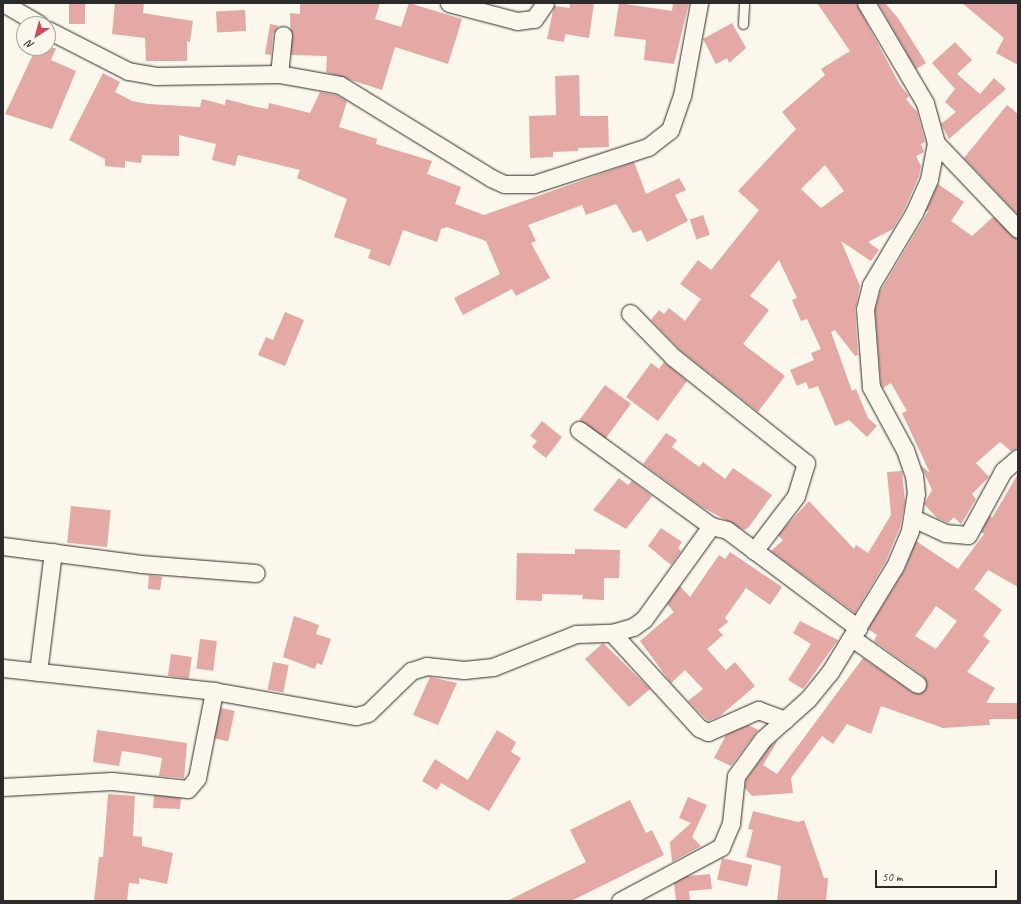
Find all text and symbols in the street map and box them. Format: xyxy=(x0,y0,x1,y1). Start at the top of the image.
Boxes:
north arrow xyxy=(16,16,56,56)
text: N xyxy=(23,37,36,53)
scale bar xyxy=(877,862,999,888)
text: 50 m xyxy=(882,869,902,885)

